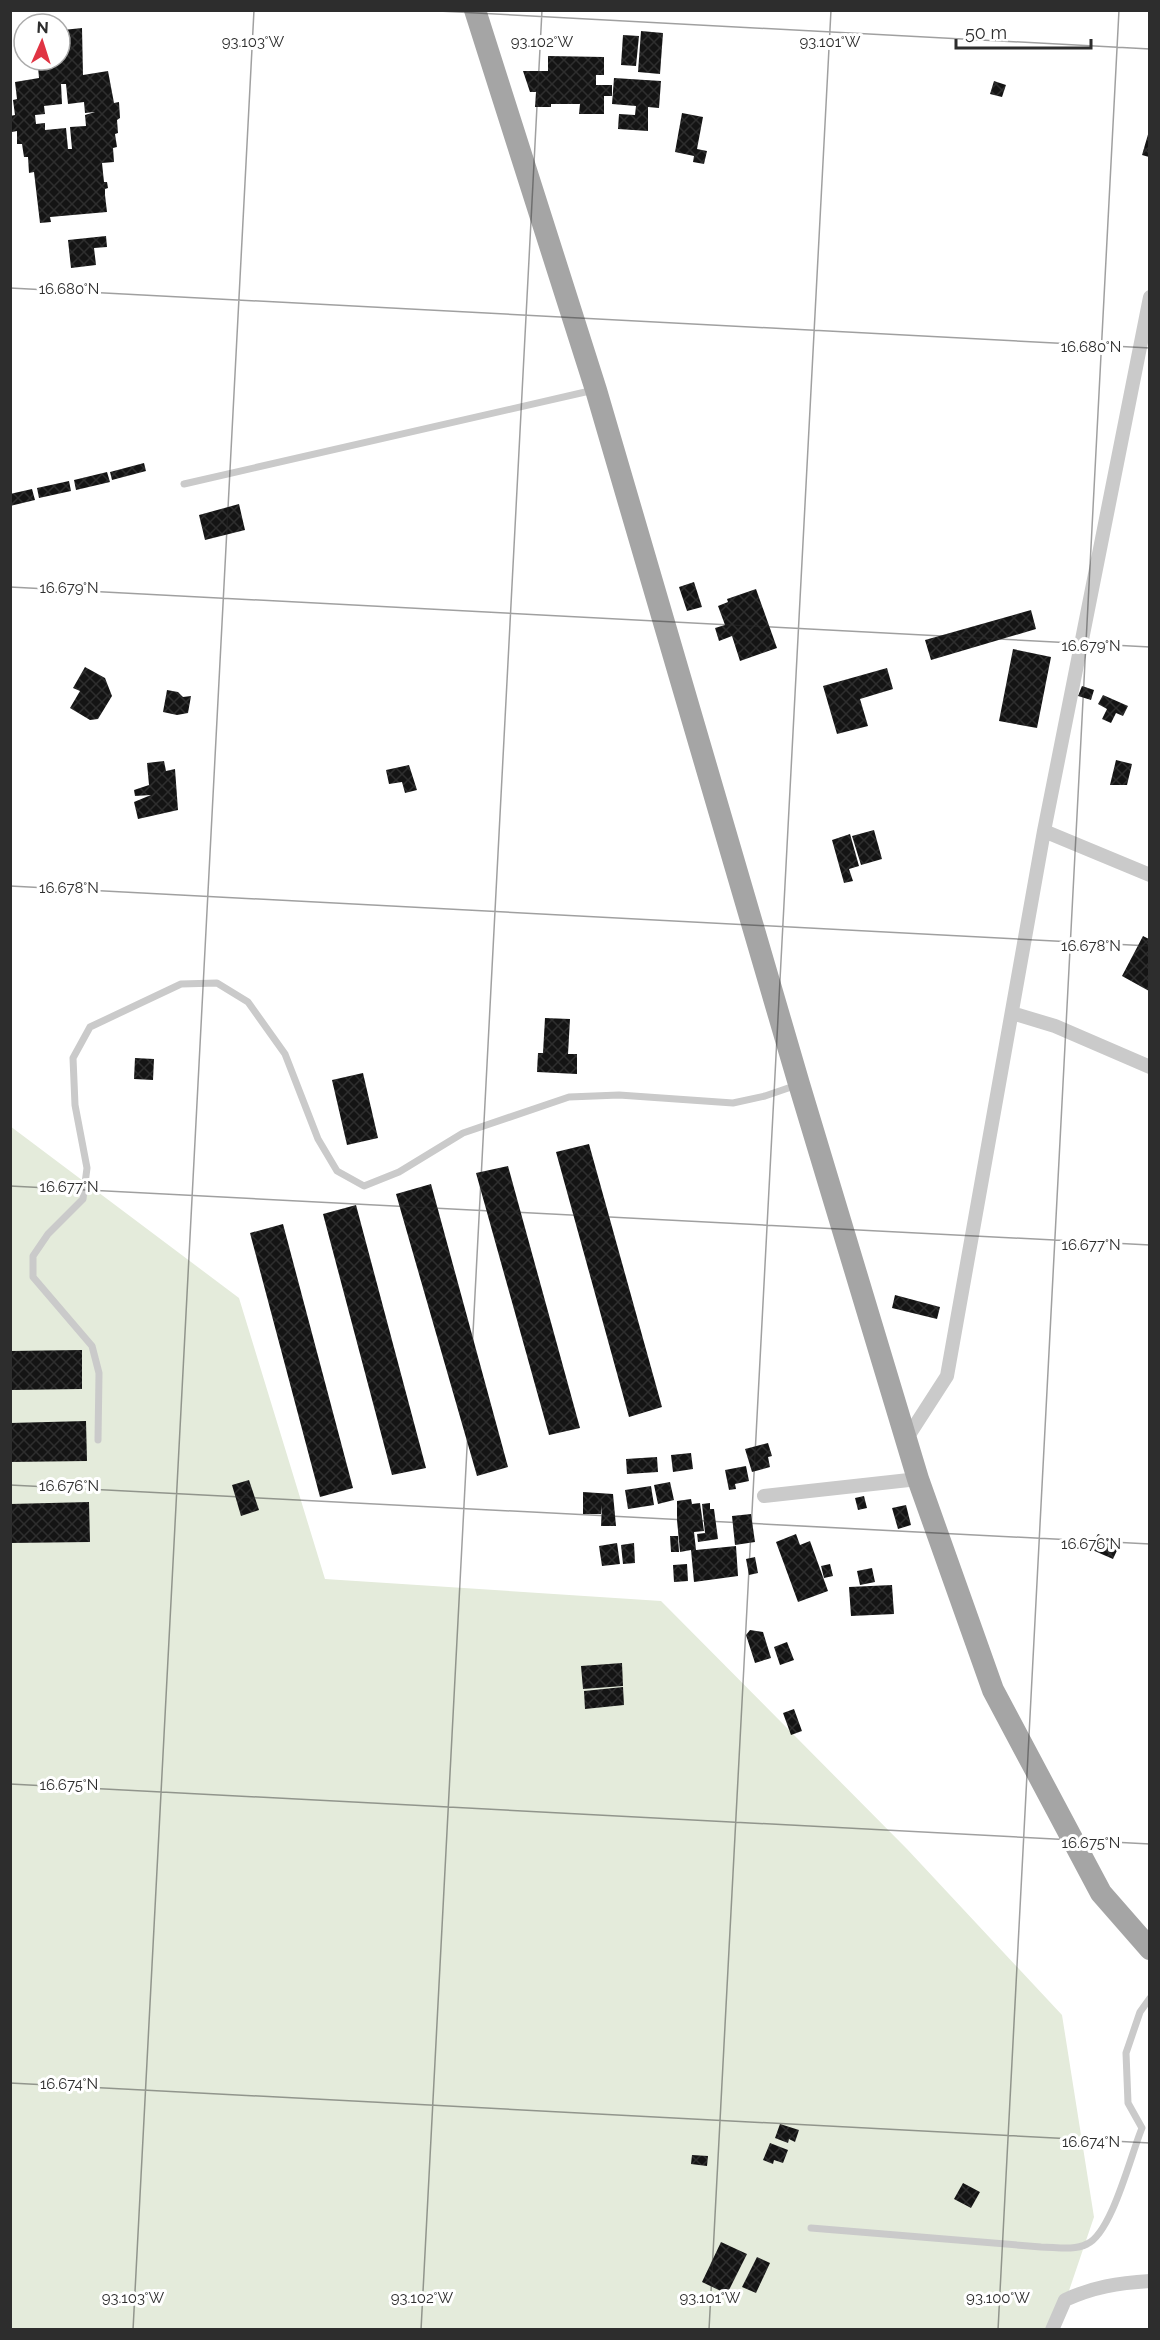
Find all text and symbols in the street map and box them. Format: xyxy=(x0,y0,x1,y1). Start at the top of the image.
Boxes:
north arrow xyxy=(12,12,72,72)
scale bar xyxy=(956,12,1091,50)
text: N xyxy=(36,18,49,37)
text: 50 m xyxy=(965,22,1007,43)
text: 93.103°W xyxy=(222,33,285,51)
text: 93.102°W xyxy=(511,33,574,51)
text: 93.101°W xyxy=(799,33,861,51)
text: 16.680°N xyxy=(39,280,99,298)
text: 16.680°N xyxy=(1061,338,1121,356)
text: 16.679°N xyxy=(39,579,99,597)
text: 16.679°N xyxy=(1061,637,1121,655)
text: 16.678°N xyxy=(39,879,99,897)
text: 16.678°N xyxy=(1061,937,1121,955)
text: 16.677°N xyxy=(40,1178,98,1196)
text: 16.677°N xyxy=(1062,1236,1120,1254)
text: 16.676°N xyxy=(39,1477,99,1495)
text: 16.676°N xyxy=(1061,1535,1121,1553)
text: 16.675°N xyxy=(40,1776,98,1794)
text: 16.675°N xyxy=(1062,1834,1120,1852)
text: 16.674°N xyxy=(40,2075,98,2093)
text: 16.674°N xyxy=(1062,2133,1120,2151)
text: 93.103°W xyxy=(102,2289,165,2307)
text: 93.102°W xyxy=(391,2289,454,2307)
text: 93.101°W xyxy=(679,2289,741,2307)
text: 93.100°W xyxy=(966,2289,1030,2307)

